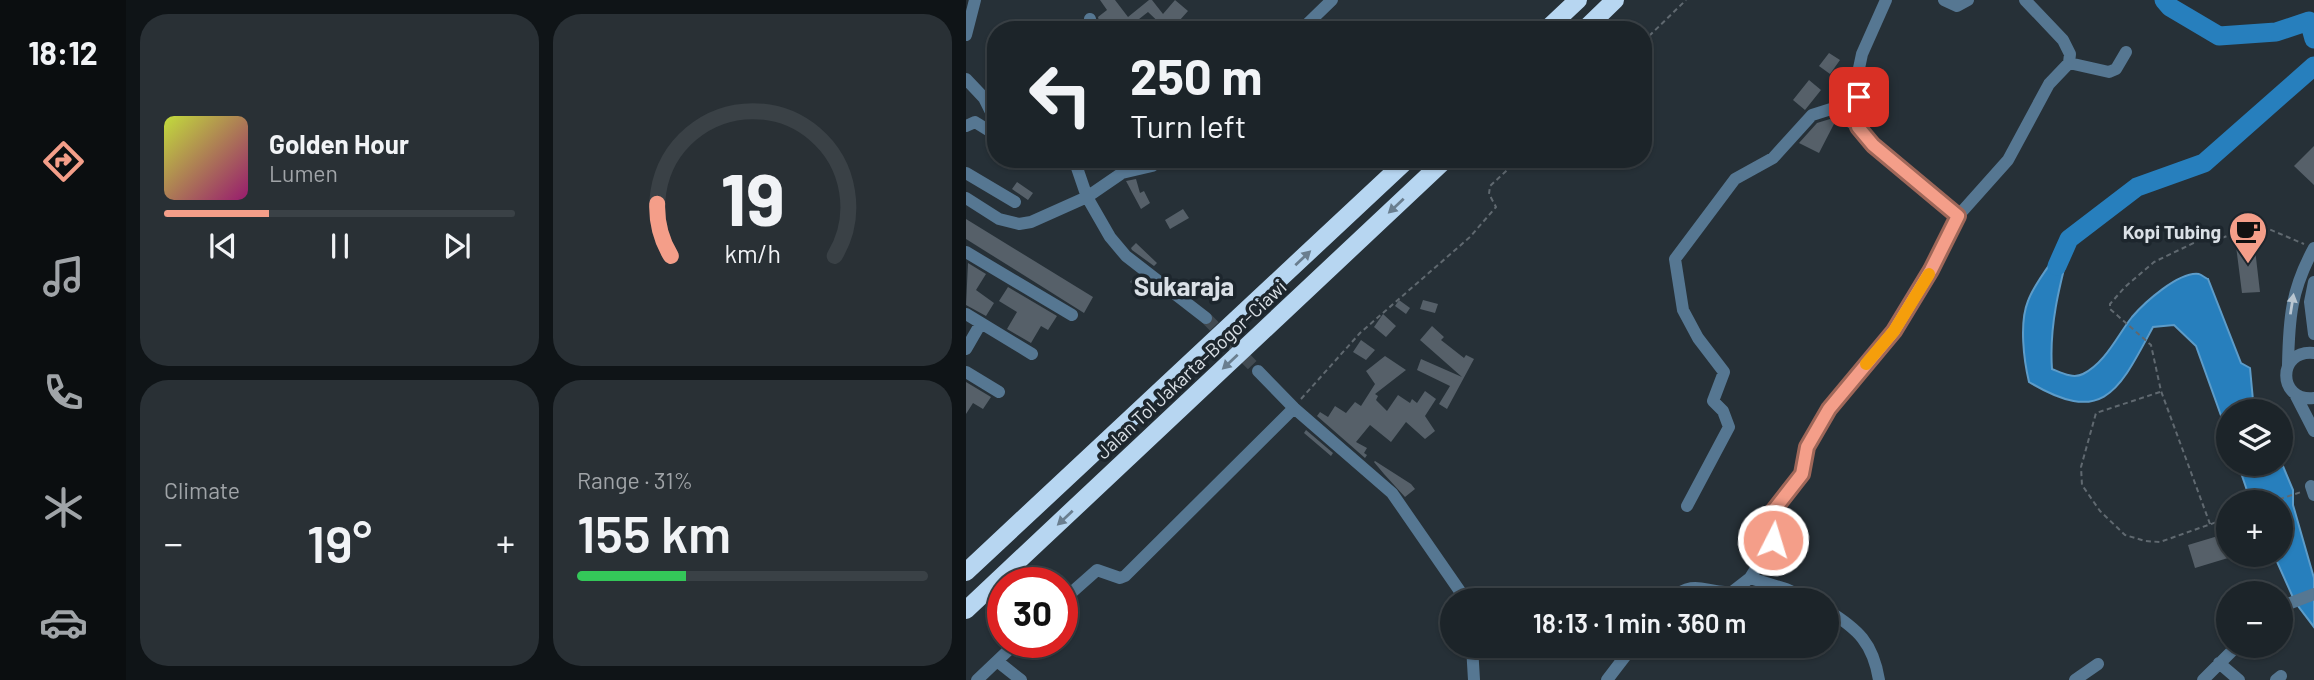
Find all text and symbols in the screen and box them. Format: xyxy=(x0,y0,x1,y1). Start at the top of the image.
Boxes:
text: 18:12 xyxy=(28,33,98,71)
text: 250 m xyxy=(1130,46,1263,105)
icon: left xyxy=(1015,49,1106,140)
pin xyxy=(1829,67,1889,127)
icon: arrive xyxy=(1840,78,1878,116)
text: Turn left xyxy=(1130,106,1247,144)
text: Golden Hour xyxy=(269,128,409,159)
icon: directions xyxy=(39,137,88,186)
text: 19 xyxy=(720,154,785,242)
text: Lumen xyxy=(269,159,338,187)
one-way arrow xyxy=(1387,198,1405,214)
cafe icon: Kopi Tubing xyxy=(2227,210,2269,265)
place label: Kopi Tubing xyxy=(2123,220,2221,243)
icon: previous xyxy=(204,227,242,265)
icon: pause xyxy=(321,227,359,265)
icon: next xyxy=(438,227,476,265)
text: km/h xyxy=(724,238,781,268)
one-way arrow xyxy=(1294,250,1311,266)
icon: music xyxy=(39,252,88,301)
district label: Sukaraja xyxy=(1134,270,1234,301)
street label: Jalan Tol Jakarta–Bogor–Ciawi xyxy=(1091,275,1291,463)
one-way arrow xyxy=(2287,293,2298,315)
one-way arrow xyxy=(1222,353,1239,369)
icon: phone xyxy=(39,368,88,417)
map controls xyxy=(2216,399,2293,658)
button: layers xyxy=(2216,399,2293,476)
text: Range · 31% xyxy=(577,466,693,494)
text: Climate xyxy=(164,476,240,504)
icon: climate xyxy=(39,483,88,532)
button: + xyxy=(2216,490,2293,567)
text: 155 km xyxy=(577,501,731,563)
position arrow xyxy=(1736,503,1810,577)
one-way arrow xyxy=(1057,509,1074,525)
text: 19° xyxy=(307,511,372,573)
text: − xyxy=(164,519,183,565)
text: + xyxy=(496,519,515,565)
speed limit sign: 30 xyxy=(987,567,1078,658)
button: − xyxy=(2216,581,2293,658)
icon: car xyxy=(39,598,88,647)
text: 18:13 · 1 min · 360 m xyxy=(1533,607,1746,638)

